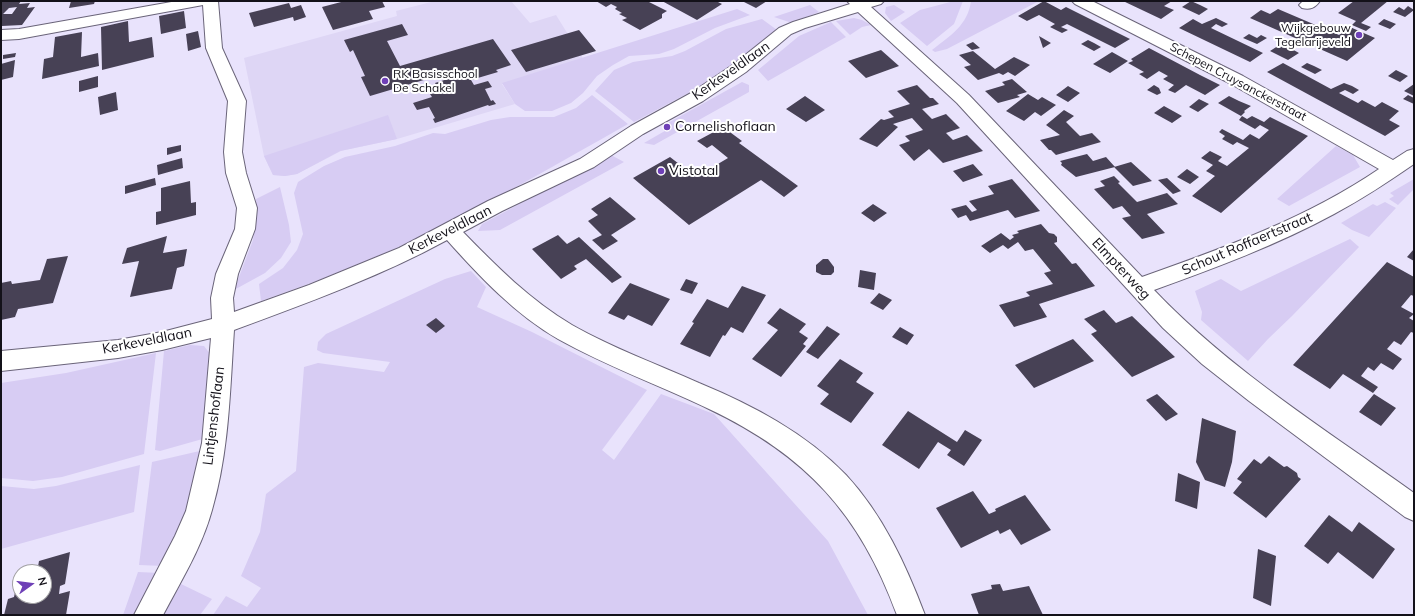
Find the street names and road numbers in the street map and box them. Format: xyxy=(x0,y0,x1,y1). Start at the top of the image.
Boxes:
street label: Kerkeveldlaan xyxy=(689,38,773,104)
street label: Schepen Cruysanckerstraat xyxy=(1167,40,1309,124)
street label: Kerkeveldlaan xyxy=(406,202,494,258)
street label: Schout Roffaertstraat xyxy=(1179,209,1315,279)
street label: Elmpterweg xyxy=(1088,235,1154,303)
street label: Kerkeveldlaan xyxy=(101,324,193,358)
street label: Lintjenshoflaan xyxy=(200,366,228,466)

